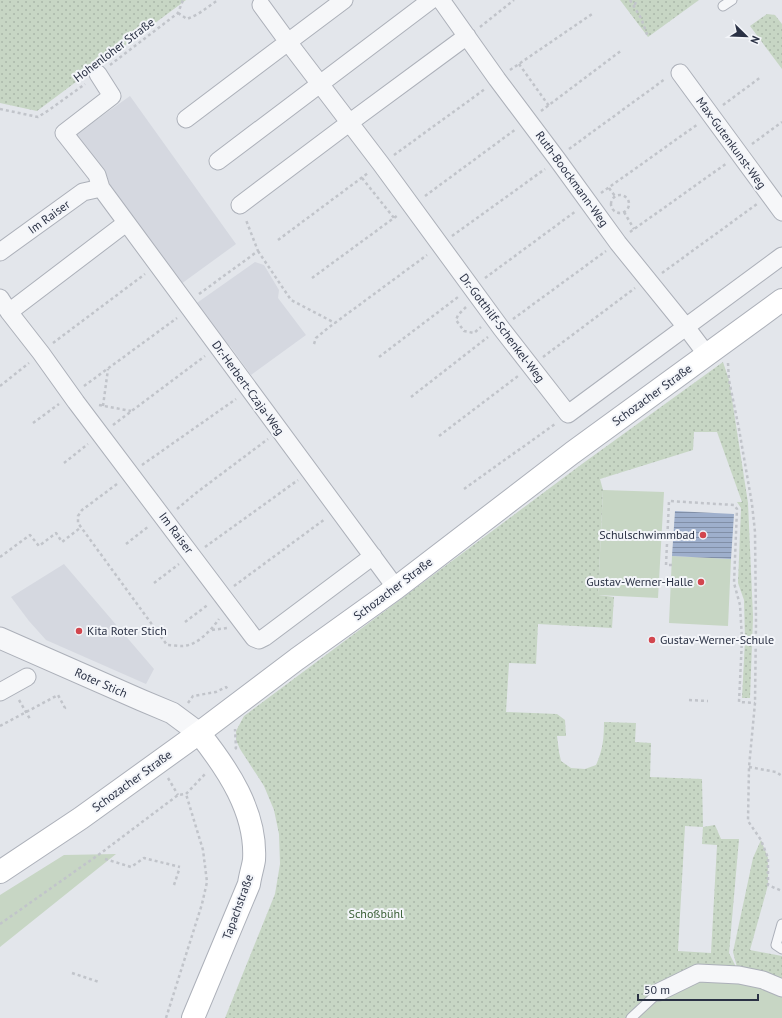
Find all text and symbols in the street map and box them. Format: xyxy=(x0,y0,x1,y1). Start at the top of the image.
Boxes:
street label: Hohenloher Straße xyxy=(70,14,157,85)
north arrow xyxy=(726,16,766,56)
text: N xyxy=(747,34,763,46)
street label: Max-Gutenkunst-Weg xyxy=(693,94,770,191)
street label: Ruth-Boockmann-Weg xyxy=(533,128,612,229)
street label: Im Raiser xyxy=(25,196,72,237)
street label: Dr.-Gotthilf-Schenkel-Weg xyxy=(457,270,548,385)
street label: Dr.-Herbert-Czaja-Weg xyxy=(209,338,288,438)
street label: Schozacher Straße xyxy=(609,361,695,429)
street label: Im Raiser xyxy=(156,509,197,556)
place label: Schulschwimmbad xyxy=(599,527,695,542)
marker: Schulschwimmbad xyxy=(698,530,708,540)
street label: Schozacher Straße xyxy=(350,554,435,623)
place label: Gustav-Werner-Halle xyxy=(586,574,693,589)
marker: Gustav-Werner-Halle xyxy=(696,577,706,587)
place label: Kita Roter Stich xyxy=(87,623,167,638)
marker: Kita Roter Stich xyxy=(74,626,84,636)
place label: Gustav-Werner-Schule xyxy=(660,632,774,647)
marker: Gustav-Werner-Schule xyxy=(647,635,657,645)
street label: Roter Stich xyxy=(73,664,130,701)
street label: Schozacher Straße xyxy=(89,747,175,815)
street label: Tapachstraße xyxy=(219,872,256,941)
park label: Schoßbühl xyxy=(349,906,404,921)
scale bar xyxy=(638,976,758,1002)
text: 50 m xyxy=(644,982,670,997)

